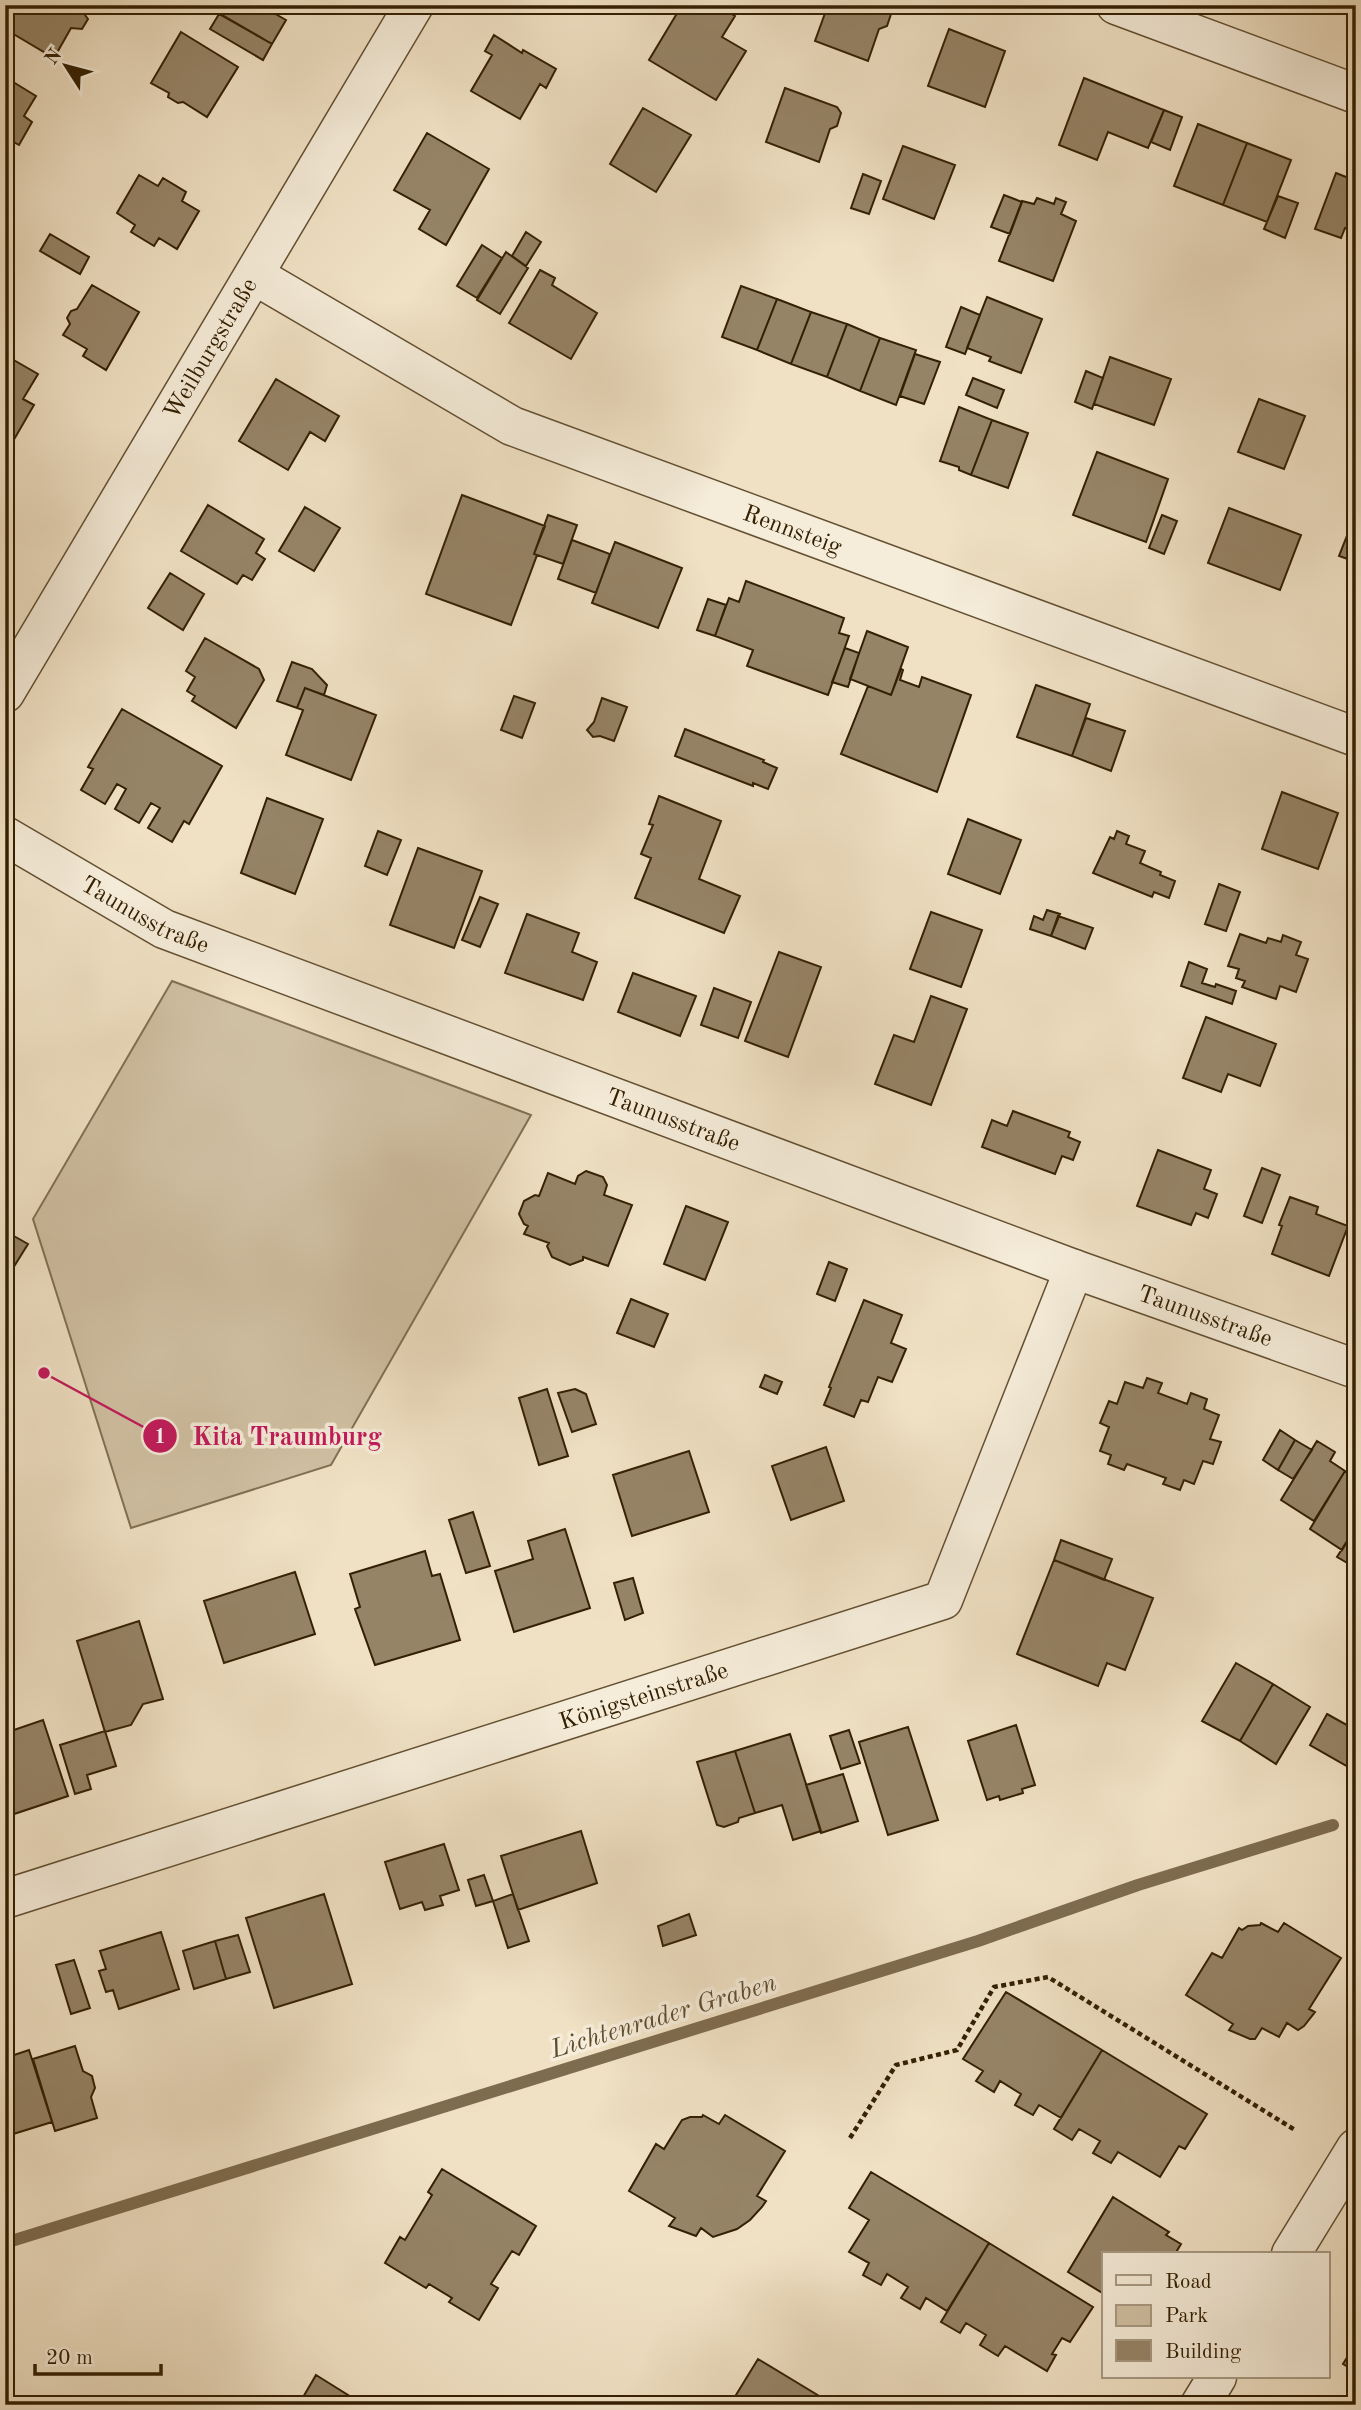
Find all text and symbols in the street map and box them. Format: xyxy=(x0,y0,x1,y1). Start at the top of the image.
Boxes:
north arrow xyxy=(32,32,102,102)
text: N xyxy=(42,46,67,69)
street label: Weilburgstraße xyxy=(161,275,263,424)
street label: Rennsteig xyxy=(739,502,845,560)
street label: Taunusstraße xyxy=(76,873,212,959)
street label: Taunusstraße xyxy=(602,1085,743,1157)
street label: Taunusstraße xyxy=(1134,1283,1275,1352)
callout: Kita Traumburg xyxy=(143,1412,395,1459)
text: Kita Traumburg xyxy=(192,1425,382,1451)
text: 1 xyxy=(154,1427,166,1448)
street label: Königsteinstraße xyxy=(556,1659,731,1736)
water label: Lichtenrader Graben xyxy=(546,1970,780,2064)
legend xyxy=(1102,2252,1330,2378)
text: Road xyxy=(1165,2272,1212,2293)
text: Park xyxy=(1165,2306,1208,2327)
scale bar xyxy=(35,2333,161,2377)
text: Building xyxy=(1165,2342,1242,2363)
text: 20 m xyxy=(46,2348,93,2369)

